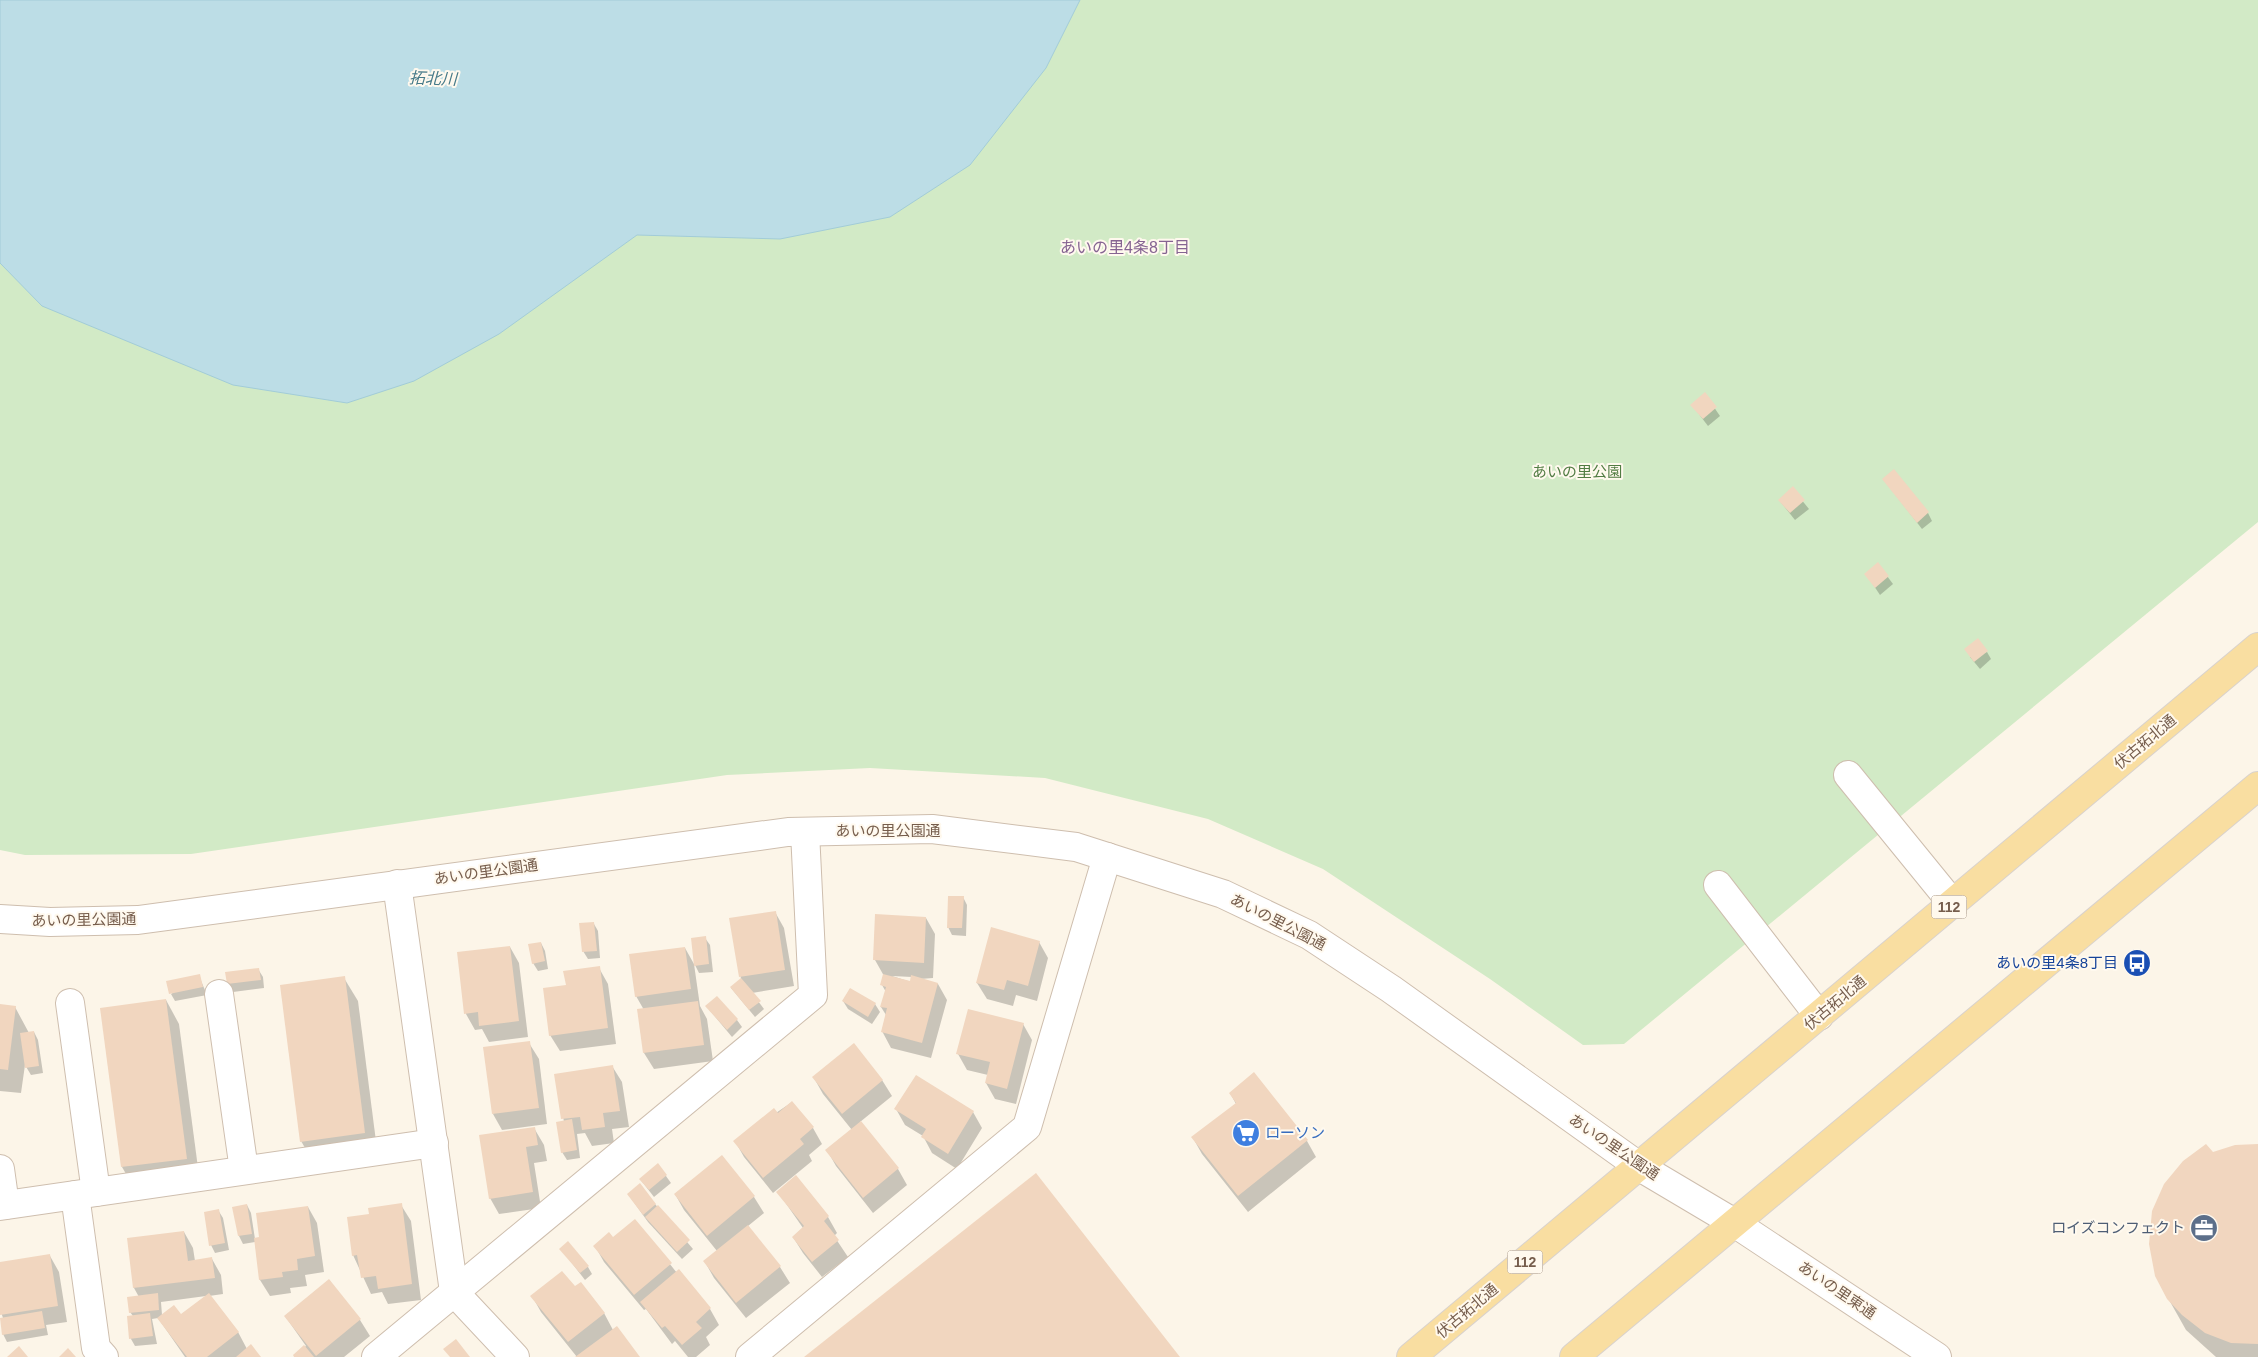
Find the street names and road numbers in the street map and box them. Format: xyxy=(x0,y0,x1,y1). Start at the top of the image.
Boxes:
street label: 伏古拓北通 xyxy=(2110,711,2179,772)
street label: あいの里公園通 xyxy=(835,822,941,839)
street label: あいの里公園通 xyxy=(433,856,539,887)
street label: あいの里公園通 xyxy=(1228,890,1329,953)
road number: 112 xyxy=(1932,896,1966,919)
street label: あいの里公園通 xyxy=(31,910,137,929)
street label: 伏古拓北通 xyxy=(1800,972,1869,1033)
street label: あいの里公園通 xyxy=(1566,1110,1663,1183)
road number: 112 xyxy=(1508,1250,1542,1274)
street label: あいの里東通 xyxy=(1795,1257,1879,1322)
street label: 伏古拓北通 xyxy=(1432,1280,1501,1341)

